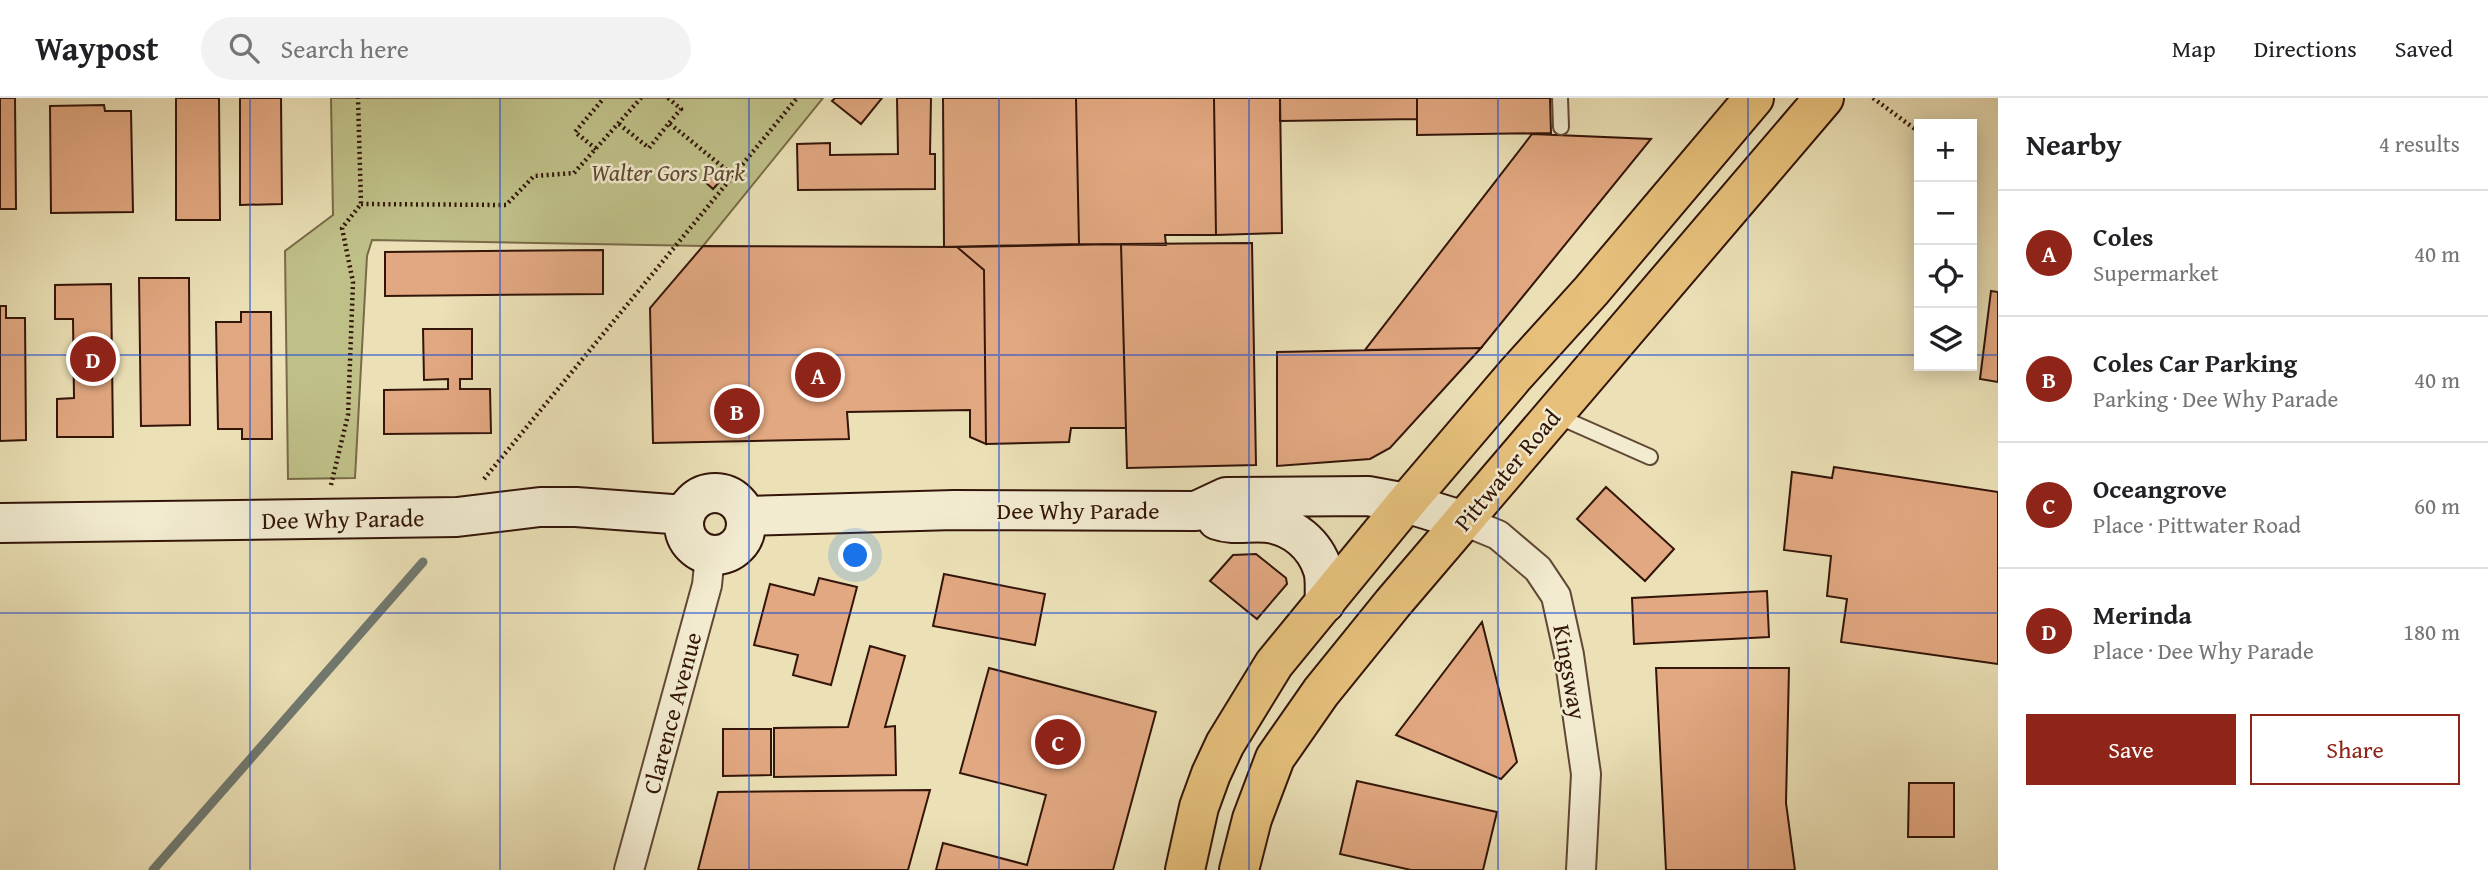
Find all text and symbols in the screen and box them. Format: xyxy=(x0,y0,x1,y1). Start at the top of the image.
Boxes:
search box xyxy=(201,17,691,80)
text: Waypost xyxy=(35,24,159,72)
icon: search xyxy=(225,29,263,67)
text: Search here xyxy=(281,29,409,68)
text: Map xyxy=(2172,31,2216,66)
text: Directions xyxy=(2254,31,2357,66)
text: Saved xyxy=(2395,31,2453,66)
map controls xyxy=(1914,119,1977,371)
button: + xyxy=(1914,119,1977,182)
text: Nearby xyxy=(2026,122,2122,166)
text: 4 results xyxy=(2379,127,2460,160)
park label: Walter Gors Park xyxy=(591,155,745,190)
button: − xyxy=(1914,182,1977,245)
text: Coles xyxy=(2093,217,2154,256)
text: A xyxy=(2042,237,2056,270)
text: 40 m xyxy=(2414,237,2460,270)
button: locate xyxy=(1914,245,1977,308)
text: Supermarket xyxy=(2093,256,2219,289)
button: layers xyxy=(1914,308,1977,371)
pin: D xyxy=(70,333,116,385)
text: Coles Car Parking xyxy=(2093,343,2297,382)
pin: A xyxy=(795,349,841,401)
text: B xyxy=(2042,363,2056,396)
text: 40 m xyxy=(2414,363,2460,396)
text: Parking · Dee Why Parade xyxy=(2093,382,2338,415)
pin: B xyxy=(714,385,760,437)
street label: Pittwater Road xyxy=(1445,401,1569,539)
text: Oceangrove xyxy=(2093,469,2227,508)
text: C xyxy=(2042,489,2056,522)
text: 60 m xyxy=(2414,489,2460,522)
street label: Dee Why Parade xyxy=(997,493,1159,528)
street label: Dee Why Parade xyxy=(261,500,425,538)
text: Place · Pittwater Road xyxy=(2093,508,2301,541)
your location xyxy=(838,538,872,572)
text: Merinda xyxy=(2093,595,2192,634)
text: D xyxy=(2042,615,2056,648)
text: 180 m xyxy=(2403,615,2460,648)
street label: Kingsway xyxy=(1544,622,1596,722)
street label: Clarence Avenue xyxy=(634,628,710,798)
text: Place · Dee Why Parade xyxy=(2093,634,2314,667)
button: Save xyxy=(2026,714,2236,785)
button: Share xyxy=(2250,714,2460,785)
pin: C xyxy=(1035,716,1081,768)

